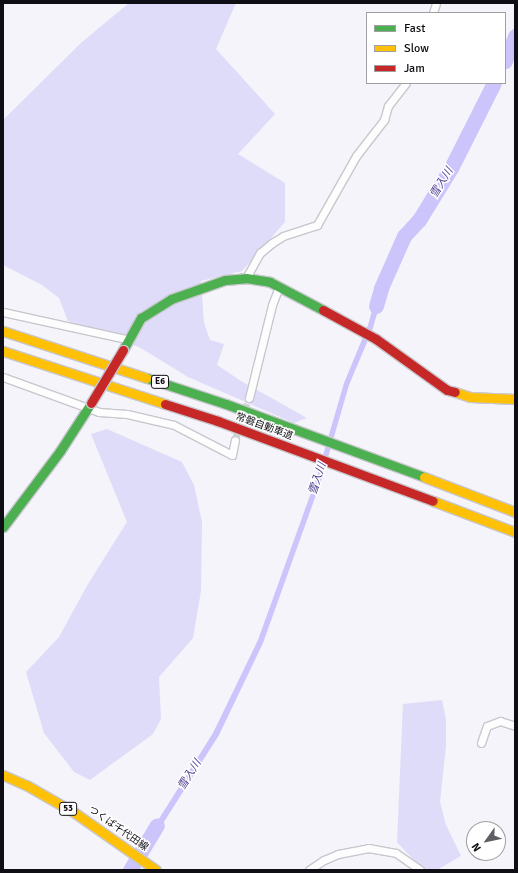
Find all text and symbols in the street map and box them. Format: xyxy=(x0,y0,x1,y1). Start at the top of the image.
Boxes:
legend xyxy=(366,12,506,84)
text: Fast xyxy=(404,21,425,36)
text: Slow xyxy=(404,41,429,56)
text: Jam xyxy=(404,61,425,76)
water label: 雪入川 xyxy=(428,165,456,201)
road number: E6 xyxy=(150,375,170,389)
street label: 常磐自動車道 xyxy=(234,411,294,443)
water label: 雪入川 xyxy=(307,461,329,497)
water label: 雪入川 xyxy=(176,758,204,792)
road number: 53 xyxy=(59,802,77,816)
street label: つくば千代田線 xyxy=(86,804,150,854)
north arrow xyxy=(466,821,506,861)
text: N xyxy=(469,841,484,854)

